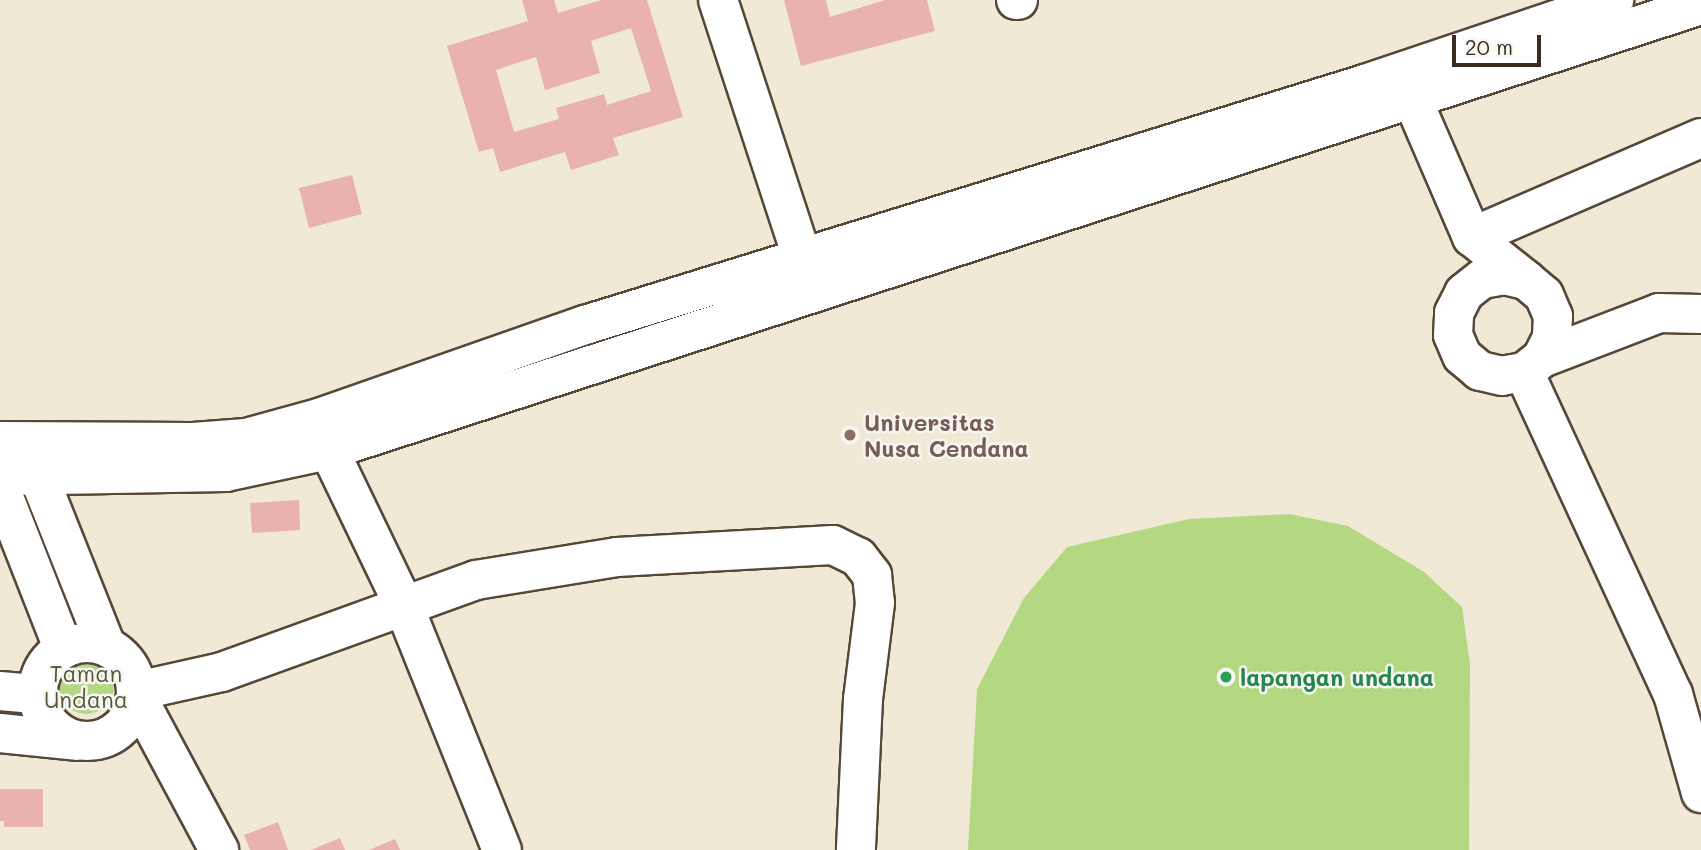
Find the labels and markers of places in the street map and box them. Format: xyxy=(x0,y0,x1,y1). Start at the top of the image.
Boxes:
place label: Universitas Nusa Cendana xyxy=(864,408,1029,462)
marker: Universitas Nusa Cendana xyxy=(842,427,858,443)
place label: lapangan undana xyxy=(1240,663,1434,691)
marker: lapangan undana xyxy=(1218,669,1234,685)

